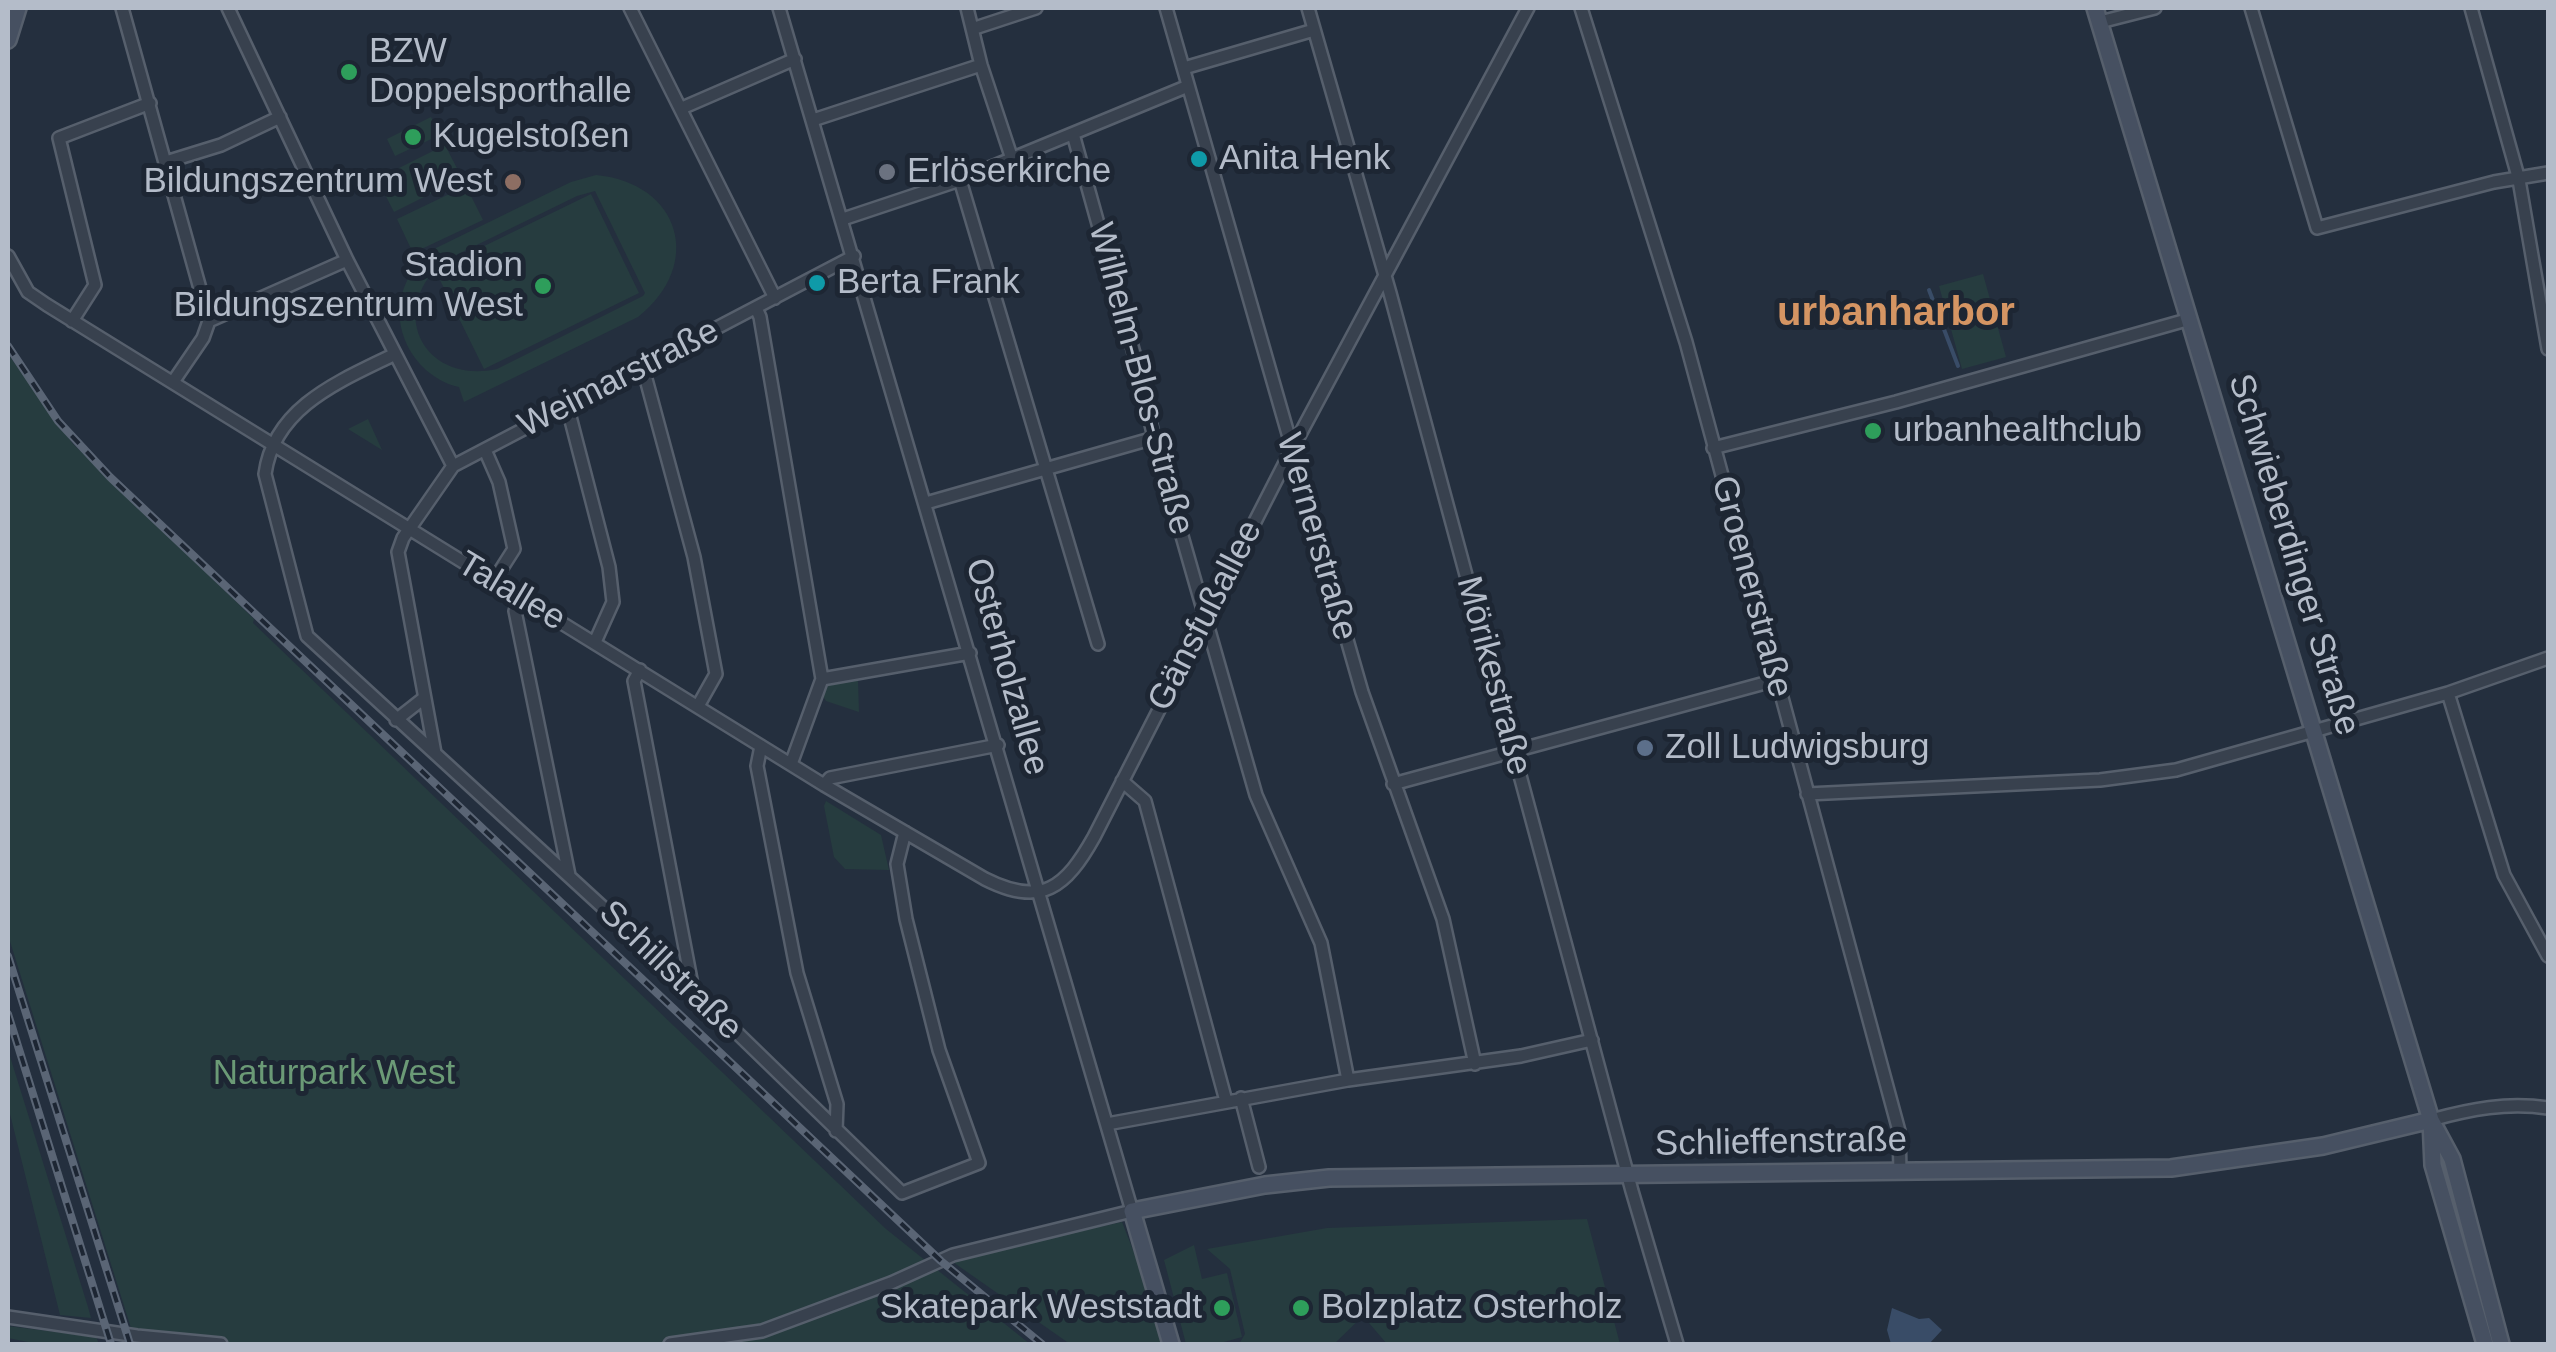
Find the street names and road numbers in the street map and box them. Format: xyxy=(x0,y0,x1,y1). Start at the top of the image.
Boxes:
street label: Wilhelm-Blos-Straße xyxy=(1078,219,1202,539)
street label: Weimarstraße xyxy=(512,311,726,447)
street label: Schwieberdinger Straße xyxy=(2218,369,2368,741)
street label: Wernerstraße xyxy=(1266,429,1366,645)
street label: Groenerstraße xyxy=(1701,472,1801,702)
street label: Gänsfußallee xyxy=(1140,514,1272,718)
street label: Talallee xyxy=(449,543,573,641)
street label: Osterholzallee xyxy=(955,554,1057,780)
street label: Mörikestraße xyxy=(1446,572,1540,780)
street label: Schillstraße xyxy=(590,892,750,1050)
street label: Schlieffenstraße xyxy=(1655,1120,1907,1166)

